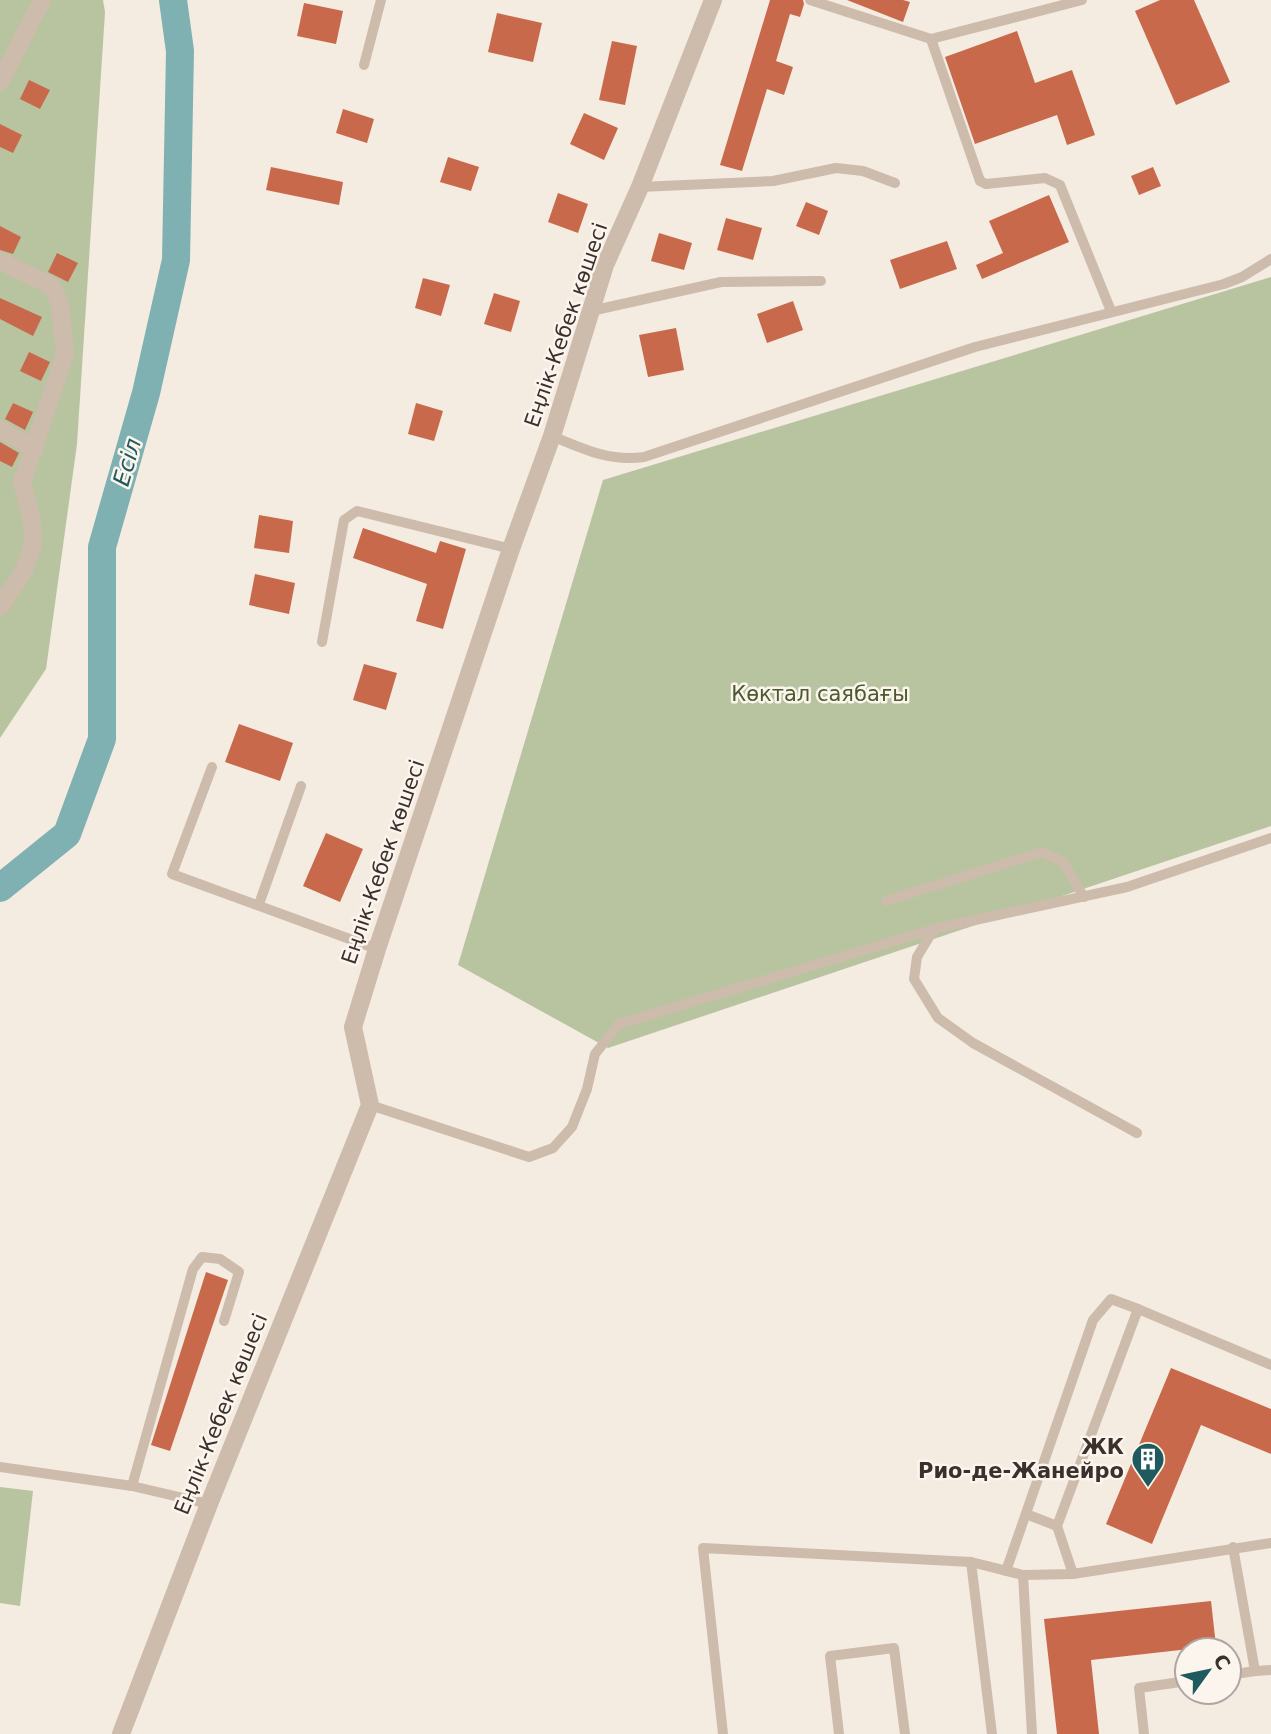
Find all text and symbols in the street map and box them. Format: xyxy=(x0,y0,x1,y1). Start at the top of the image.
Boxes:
street label: Еңлік-Кебек көшесі xyxy=(520,220,612,430)
water label: Есіл xyxy=(108,435,146,489)
park label: Көктал саябағы xyxy=(731,682,909,706)
street label: Еңлік-Кебек көшесі xyxy=(337,757,429,967)
street label: Еңлік-Кебек көшесі xyxy=(170,1310,272,1518)
place label: ЖК Рио-де-Жанейро xyxy=(918,1435,1124,1483)
building icon: ЖК Рио-де-Жанейро xyxy=(1129,1440,1167,1489)
north arrow xyxy=(1173,1636,1243,1706)
text: С xyxy=(1209,1650,1235,1674)

